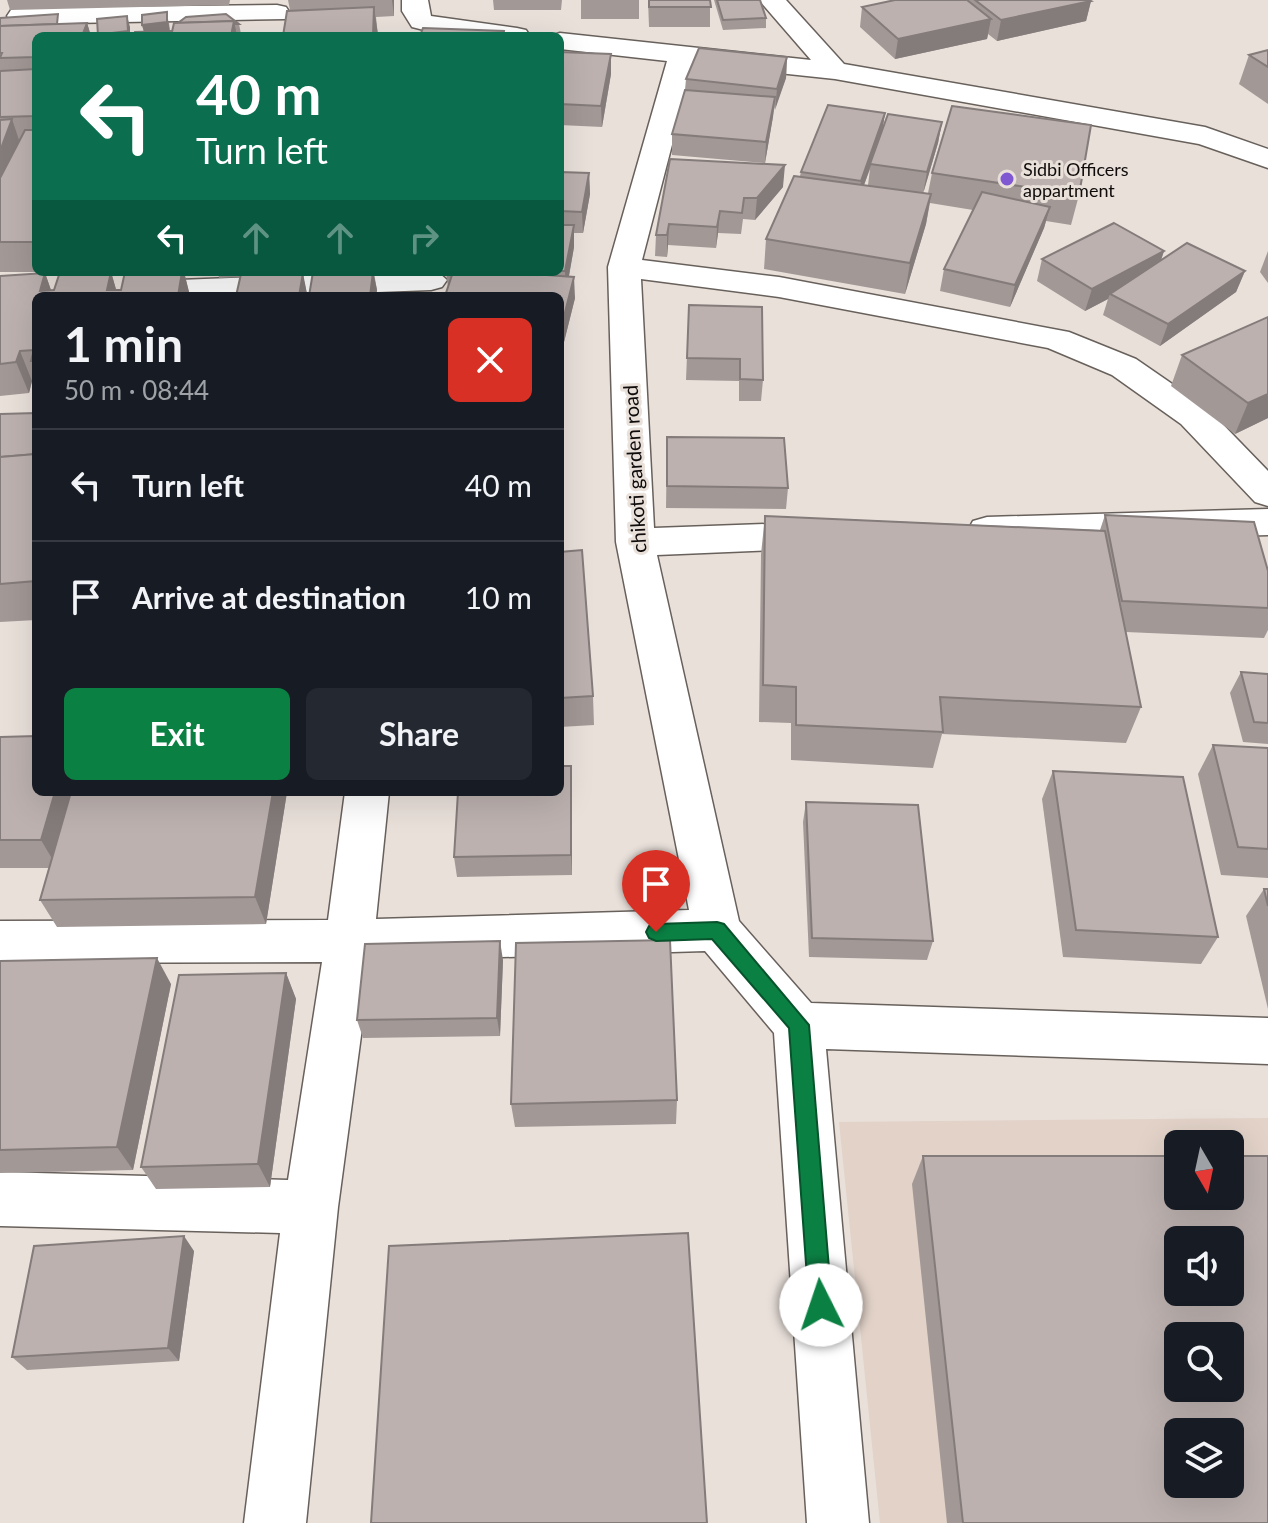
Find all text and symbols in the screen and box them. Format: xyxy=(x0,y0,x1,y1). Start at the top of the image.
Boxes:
text: 40 m xyxy=(196,60,321,127)
icon: left xyxy=(64,64,168,168)
text: Turn left xyxy=(196,128,328,172)
place label: Sidbi Officers appartment xyxy=(1023,158,1129,201)
marker: Sidbi Officers appartment xyxy=(998,170,1016,188)
icon: left xyxy=(150,216,194,260)
icon: ahead xyxy=(234,216,278,260)
icon: ahead xyxy=(318,216,362,260)
icon: right xyxy=(402,216,446,260)
text: 1 min xyxy=(64,315,183,372)
button: close xyxy=(448,318,532,402)
text: 50 m · 08:44 xyxy=(64,374,209,406)
street label: chikoti garden road xyxy=(618,384,650,554)
icon: left xyxy=(64,463,108,507)
text: Turn left xyxy=(132,467,244,503)
text: 40 m xyxy=(465,467,532,503)
icon: arrive xyxy=(64,575,108,619)
text: Arrive at destination xyxy=(132,579,406,615)
text: 10 m xyxy=(465,579,532,615)
button: Exit xyxy=(64,688,290,780)
button: Share xyxy=(306,688,532,780)
pin xyxy=(622,850,690,932)
icon: arrive xyxy=(634,862,678,906)
north arrow xyxy=(1164,1130,1244,1210)
map controls xyxy=(1164,1130,1244,1498)
button: sound xyxy=(1164,1226,1244,1306)
position arrow xyxy=(779,1263,863,1347)
button: search xyxy=(1164,1322,1244,1402)
button: layers xyxy=(1164,1418,1244,1498)

